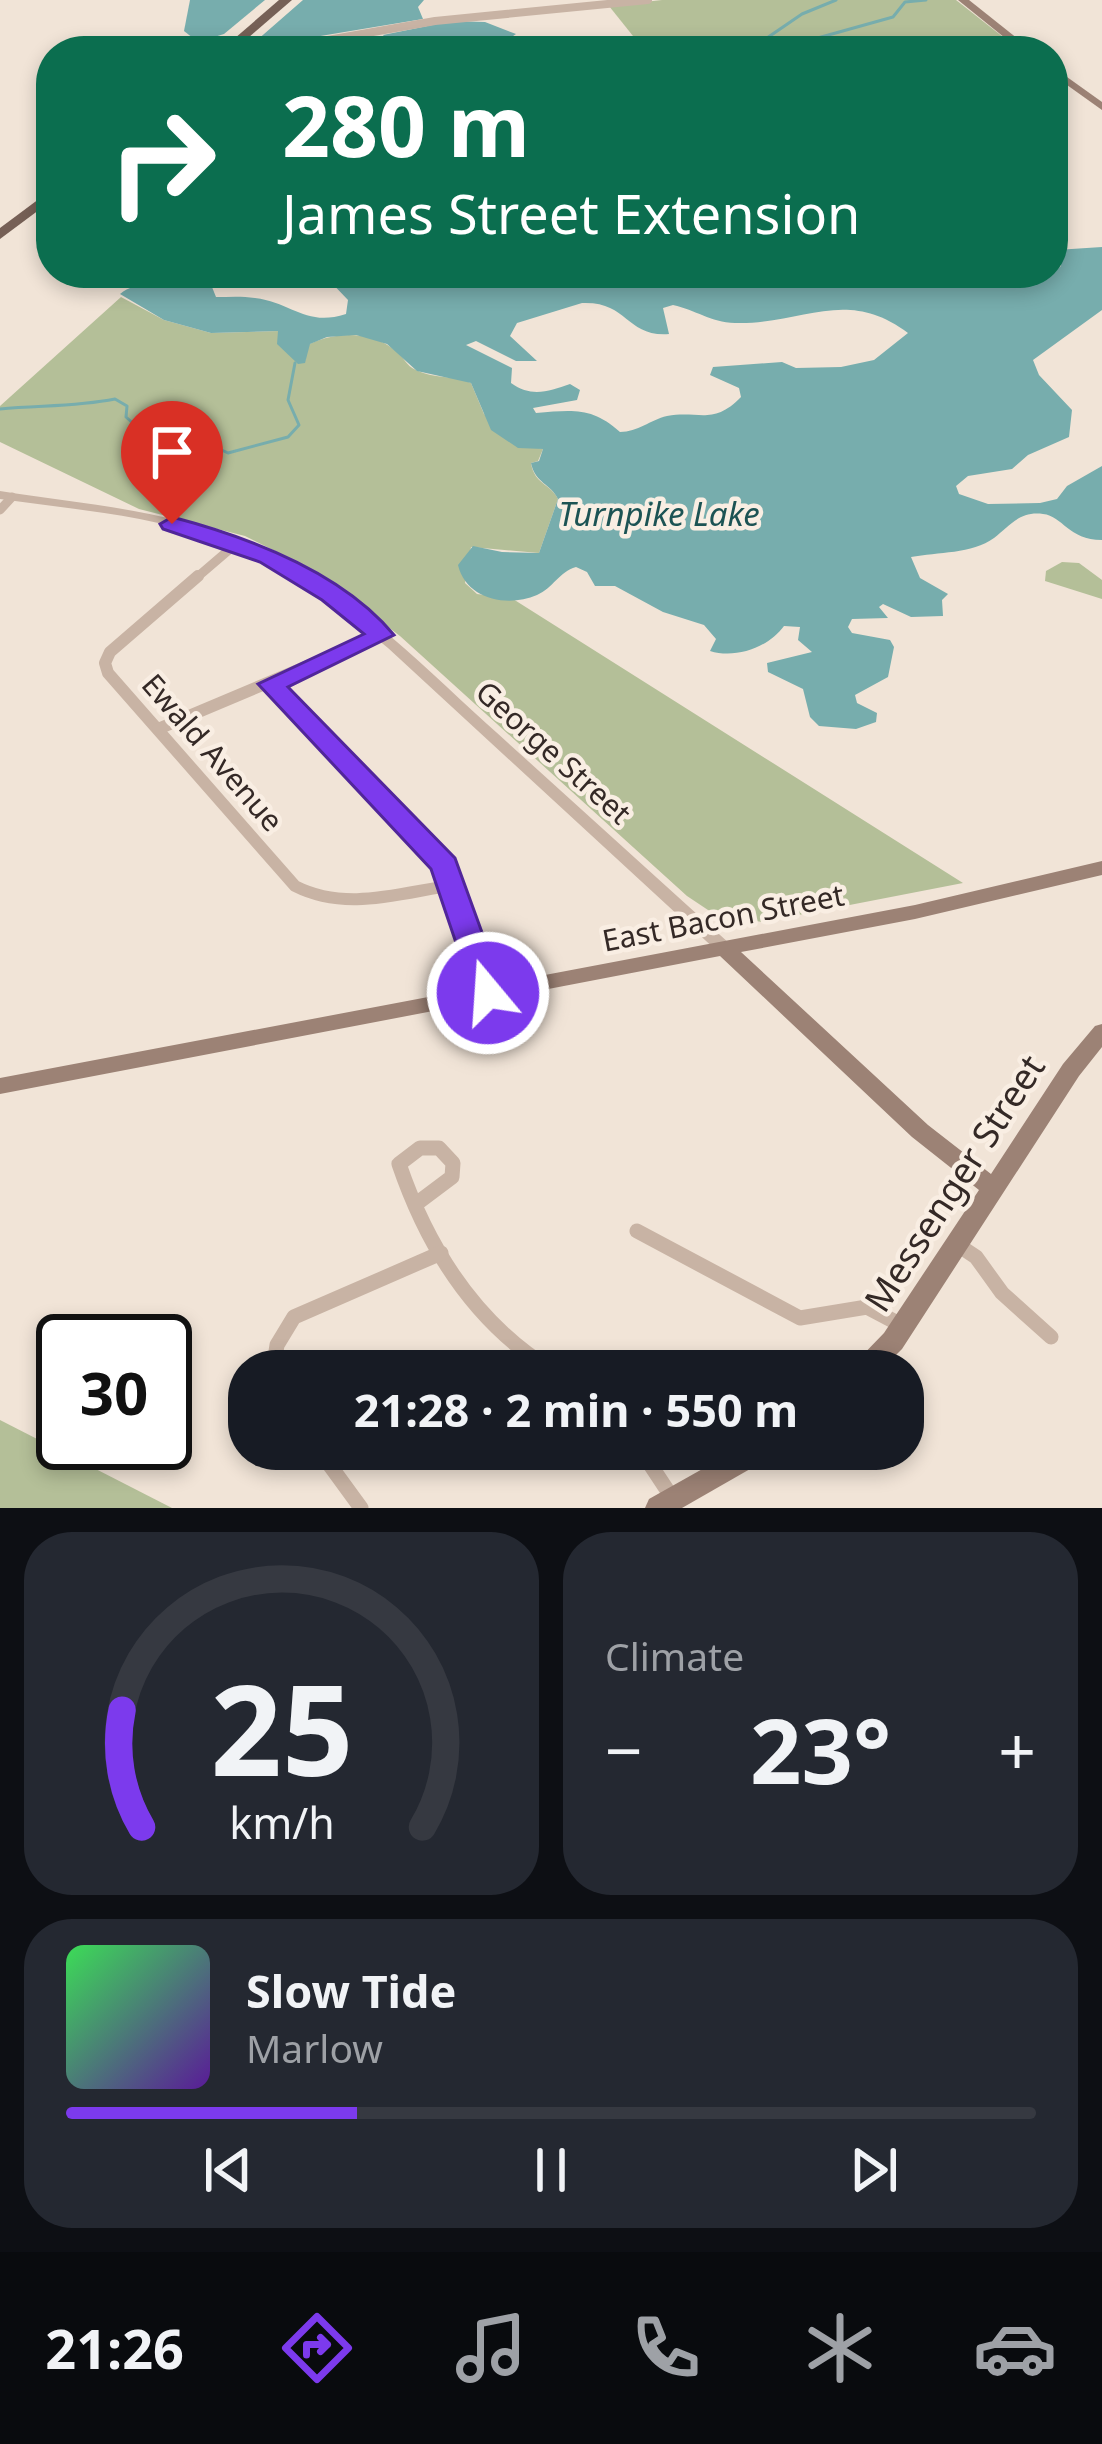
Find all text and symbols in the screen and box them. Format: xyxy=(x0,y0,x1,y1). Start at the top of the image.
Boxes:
text: 280 m xyxy=(282,67,530,182)
icon: right xyxy=(84,84,240,240)
text: James Street Extension xyxy=(282,176,860,250)
pin xyxy=(121,401,223,524)
icon: arrive xyxy=(139,419,205,485)
water label: Turnpike Lake xyxy=(558,491,760,536)
street label: Ewald Avenue xyxy=(133,664,293,840)
street label: George Street xyxy=(467,671,641,833)
street label: East Bacon Street xyxy=(599,873,848,961)
position arrow xyxy=(425,930,551,1056)
street label: Messenger Street xyxy=(853,1045,1055,1321)
speed limit sign: 30 xyxy=(36,1314,192,1470)
text: 21:28 · 2 min · 550 m xyxy=(354,1379,798,1440)
text: Climate xyxy=(605,1629,744,1682)
text: 25 xyxy=(210,1643,353,1813)
text: 23° xyxy=(750,1688,891,1810)
text: − xyxy=(605,1704,643,1794)
text: + xyxy=(998,1704,1036,1794)
text: km/h xyxy=(229,1792,334,1851)
text: Slow Tide xyxy=(246,1960,456,2021)
text: Marlow xyxy=(246,2021,383,2074)
icon: previous xyxy=(195,2137,261,2203)
icon: pause xyxy=(518,2137,584,2203)
icon: next xyxy=(841,2137,907,2203)
icon: directions xyxy=(275,2306,359,2390)
icon: music xyxy=(449,2306,533,2390)
icon: phone xyxy=(624,2306,708,2390)
icon: climate xyxy=(798,2306,882,2390)
icon: car xyxy=(973,2306,1057,2390)
text: 21:26 xyxy=(45,2311,184,2385)

